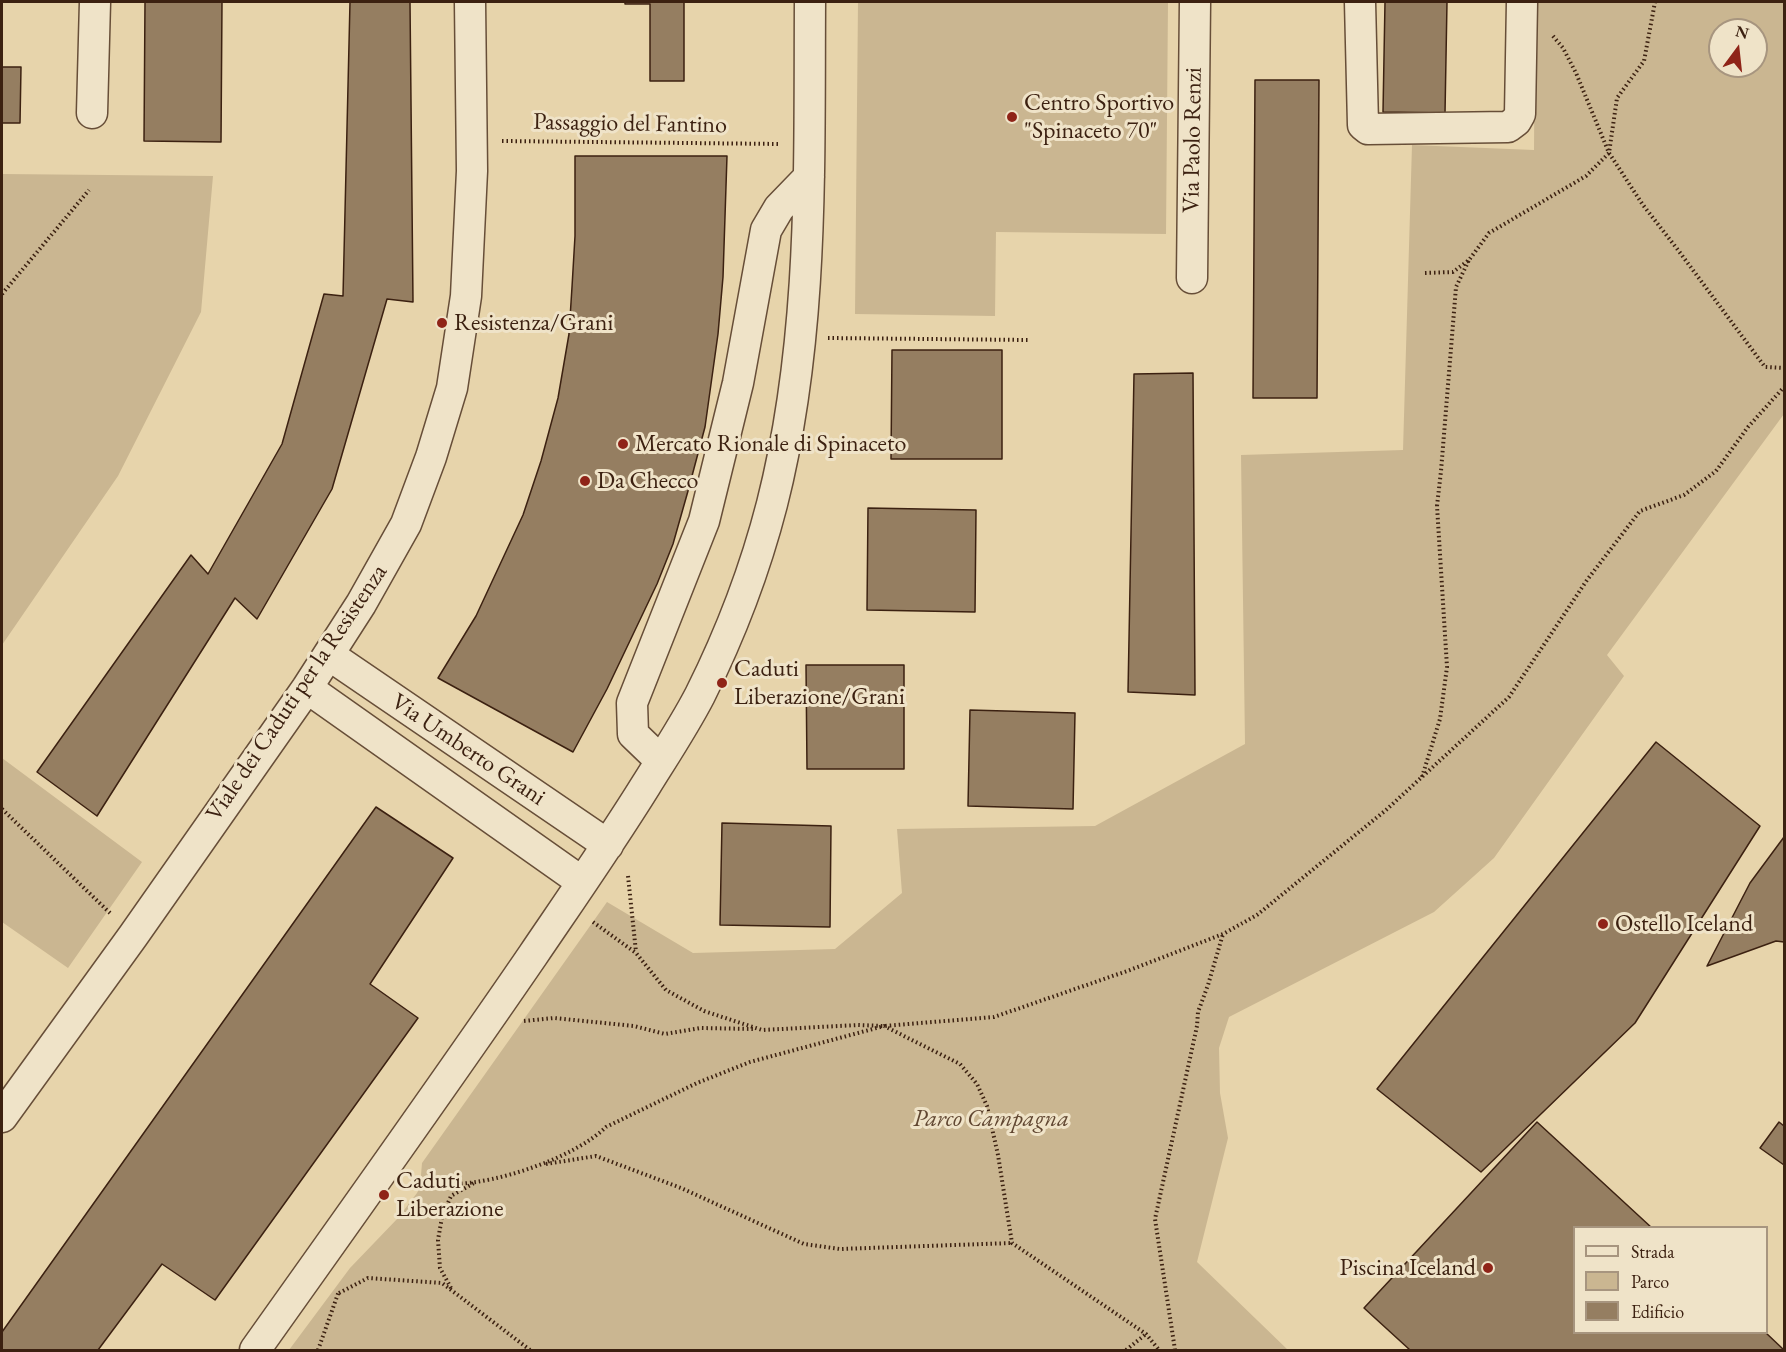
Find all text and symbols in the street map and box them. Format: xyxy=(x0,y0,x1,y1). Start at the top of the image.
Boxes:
north arrow xyxy=(1708,18,1768,78)
text: N xyxy=(1733,20,1751,44)
street label: Via Paolo Renzi xyxy=(1177,67,1209,213)
place label: Centro Sportivo "Spinaceto 70" xyxy=(1024,89,1174,145)
street label: Passaggio del Fantino xyxy=(533,108,727,140)
marker: Centro Sportivo "Spinaceto 70" xyxy=(1005,110,1019,124)
place label: Resistenza/Grani xyxy=(454,309,613,337)
marker: Resistenza/Grani xyxy=(435,316,449,330)
place label: Mercato Rionale di Spinaceto xyxy=(635,430,906,458)
marker: Mercato Rionale di Spinaceto xyxy=(616,437,630,451)
place label: Da Checco xyxy=(597,467,698,495)
marker: Da Checco xyxy=(578,474,592,488)
street label: Viale dei Caduti per la Resistenza xyxy=(200,559,394,827)
place label: Caduti Liberazione/Grani xyxy=(734,655,905,711)
marker: Caduti Liberazione/Grani xyxy=(715,676,729,690)
street label: Via Umberto Grani xyxy=(385,688,551,812)
place label: Ostello Iceland xyxy=(1615,910,1753,938)
marker: Ostello Iceland xyxy=(1596,917,1610,931)
park label: Parco Campagna xyxy=(913,1105,1069,1133)
place label: Caduti Liberazione xyxy=(396,1167,504,1223)
marker: Caduti Liberazione xyxy=(377,1188,391,1202)
legend xyxy=(1573,1226,1768,1334)
text: Strada xyxy=(1631,1240,1675,1263)
place label: Piscina Iceland xyxy=(1339,1254,1476,1282)
marker: Piscina Iceland xyxy=(1481,1261,1495,1275)
text: Parco xyxy=(1631,1270,1669,1293)
text: Edificio xyxy=(1631,1300,1684,1323)

